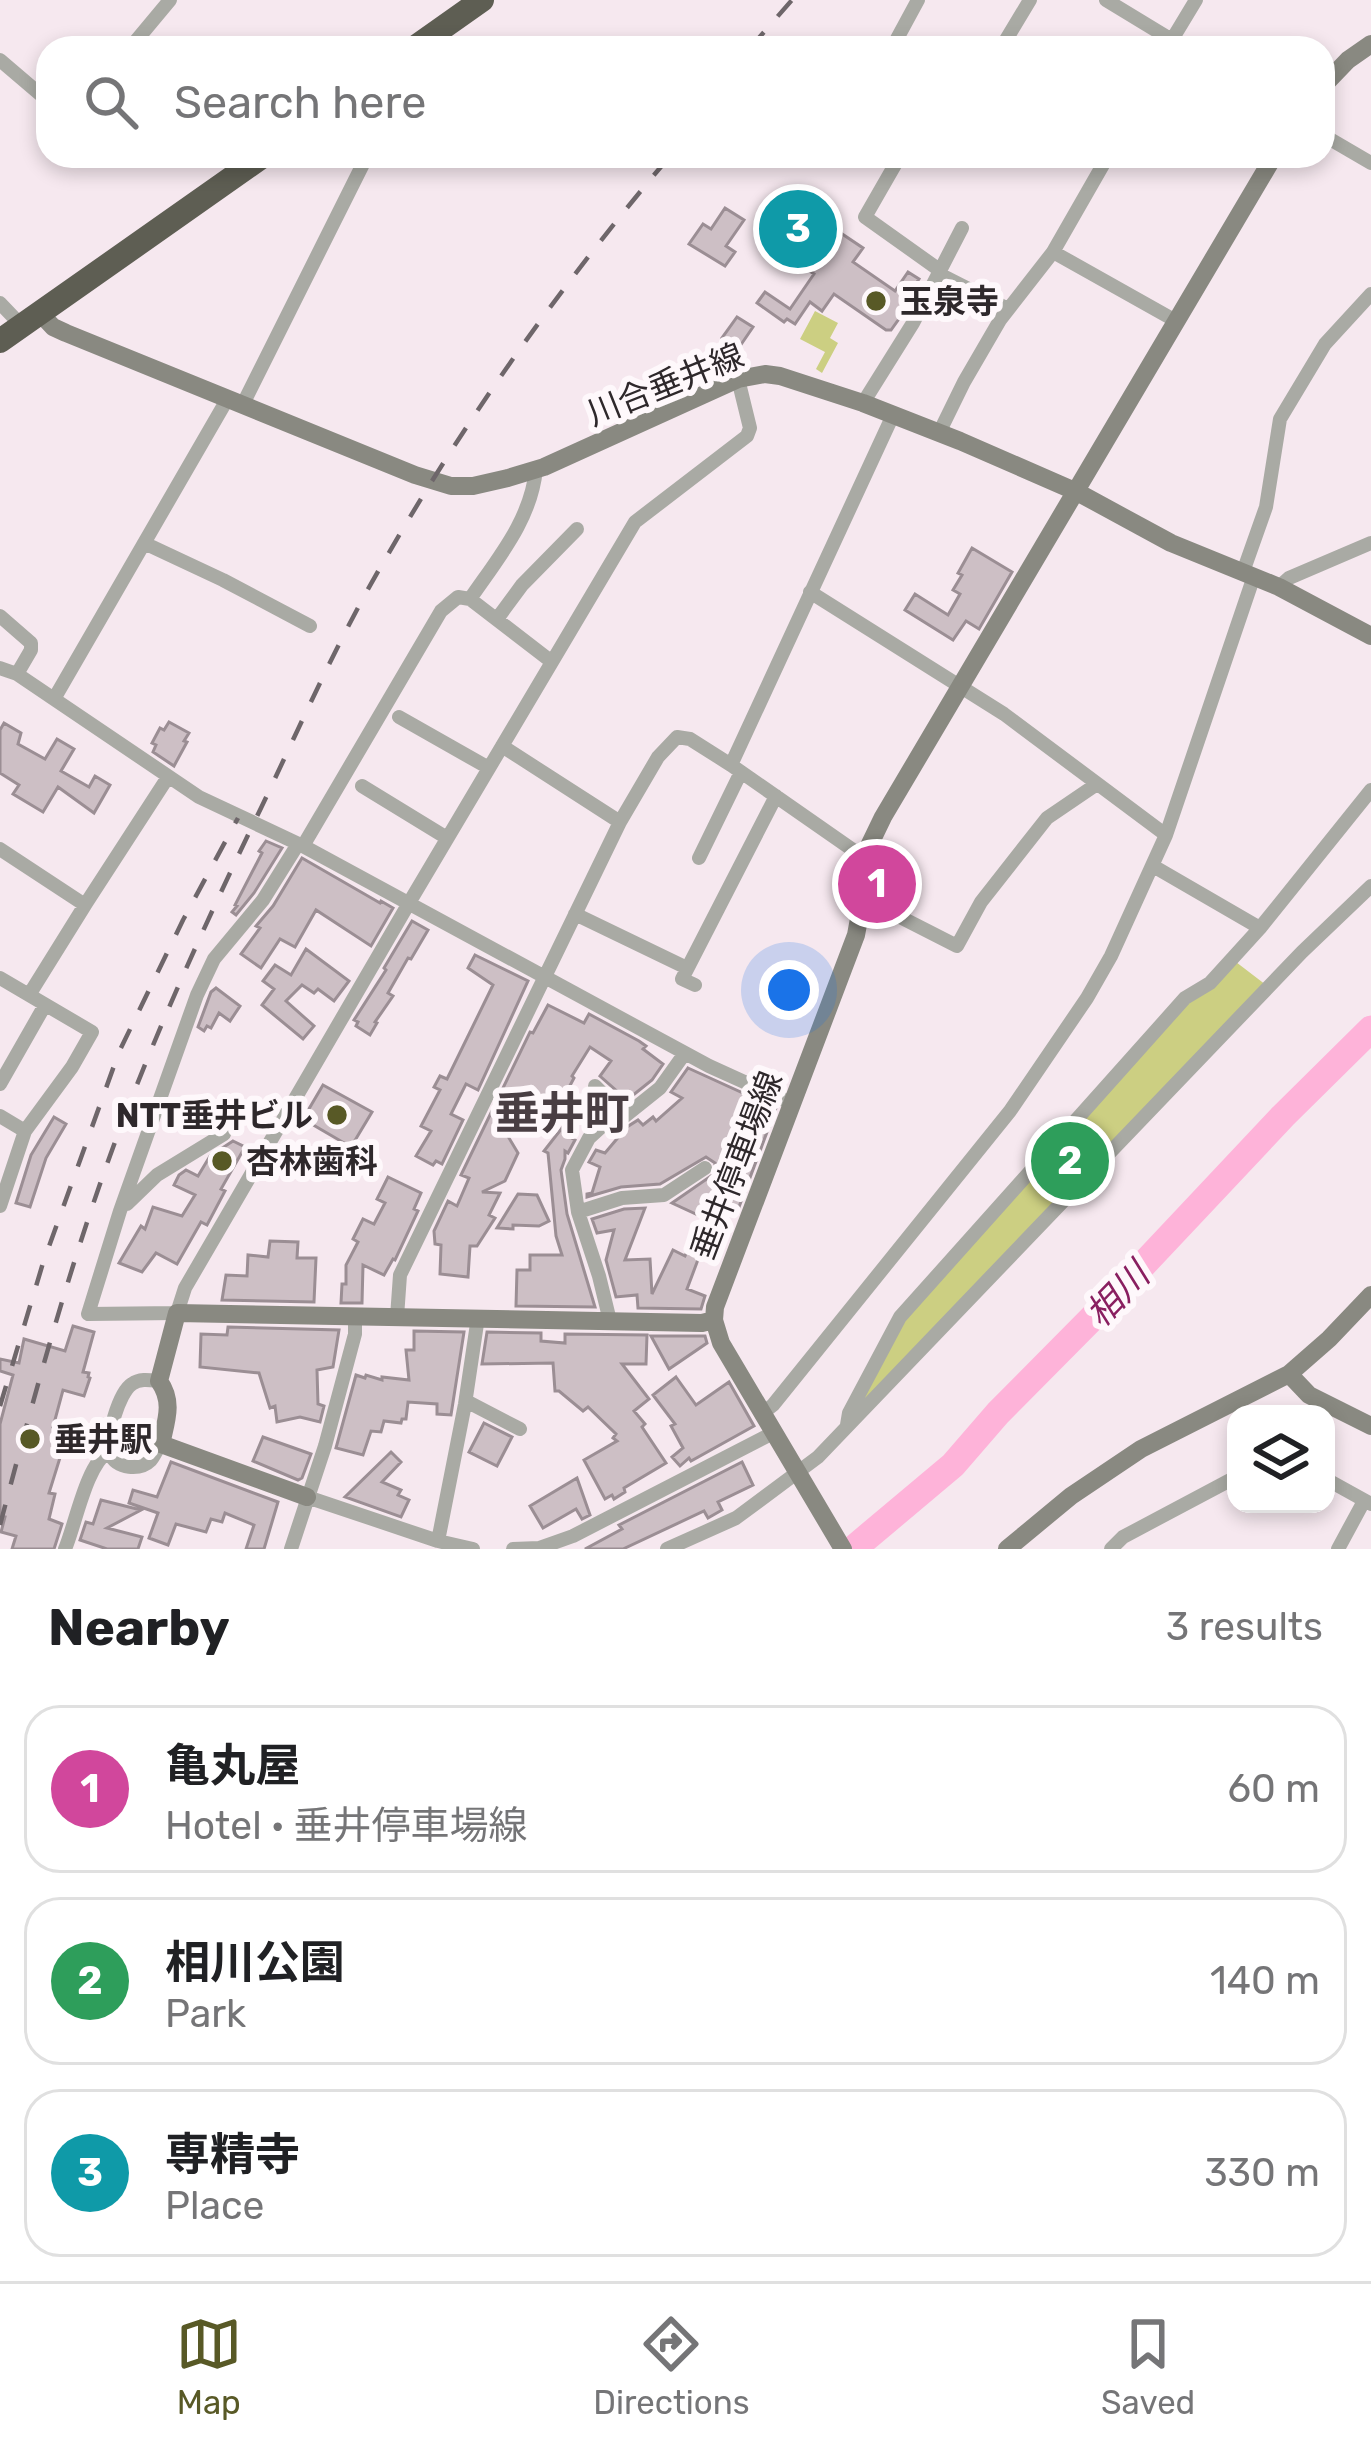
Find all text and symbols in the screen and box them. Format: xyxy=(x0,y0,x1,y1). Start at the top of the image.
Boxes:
search box xyxy=(36,36,1335,168)
icon: search xyxy=(78,69,144,135)
text: Search here xyxy=(174,76,426,129)
pin: 3 xyxy=(759,184,837,274)
place label: 玉泉寺 xyxy=(900,282,999,321)
marker: 玉泉寺 xyxy=(863,288,889,314)
street label: 川合垂井線 xyxy=(581,335,749,433)
pin: 1 xyxy=(838,839,916,929)
your location xyxy=(759,960,819,1020)
street label: 垂井停車場線 xyxy=(683,1066,790,1265)
district label: 垂井町 xyxy=(494,1087,630,1140)
place label: NTT垂井ビル xyxy=(116,1096,313,1135)
marker: NTT垂井ビル xyxy=(324,1102,350,1128)
pin: 2 xyxy=(1031,1116,1109,1206)
place label: 杏林歯科 xyxy=(246,1142,378,1181)
marker: 杏林歯科 xyxy=(209,1148,235,1174)
water label: 相川 xyxy=(1077,1251,1161,1335)
map controls xyxy=(1227,1405,1335,1513)
button: layers xyxy=(1227,1405,1335,1513)
place label: 垂井駅 xyxy=(54,1420,153,1459)
marker: 垂井駅 xyxy=(17,1426,43,1452)
text: Nearby xyxy=(48,1597,230,1658)
text: 3 results xyxy=(1166,1604,1323,1650)
text: 亀丸屋 xyxy=(165,1739,300,1792)
text: 1 xyxy=(80,1766,100,1812)
text: 60 m xyxy=(1227,1766,1320,1812)
text: Hotel · 垂井停車場線 xyxy=(165,1803,528,1849)
text: 相川公園 xyxy=(165,1936,345,1989)
text: 2 xyxy=(77,1958,103,2004)
text: 140 m xyxy=(1210,1958,1320,2004)
text: Park xyxy=(165,1991,246,2037)
text: 専精寺 xyxy=(165,2128,300,2181)
text: 3 xyxy=(77,2150,103,2196)
text: 330 m xyxy=(1204,2150,1320,2196)
text: Place xyxy=(165,2183,264,2229)
tab: Map xyxy=(176,2311,242,2422)
tab: Directions xyxy=(593,2311,750,2422)
tab: Saved xyxy=(1101,2311,1195,2422)

